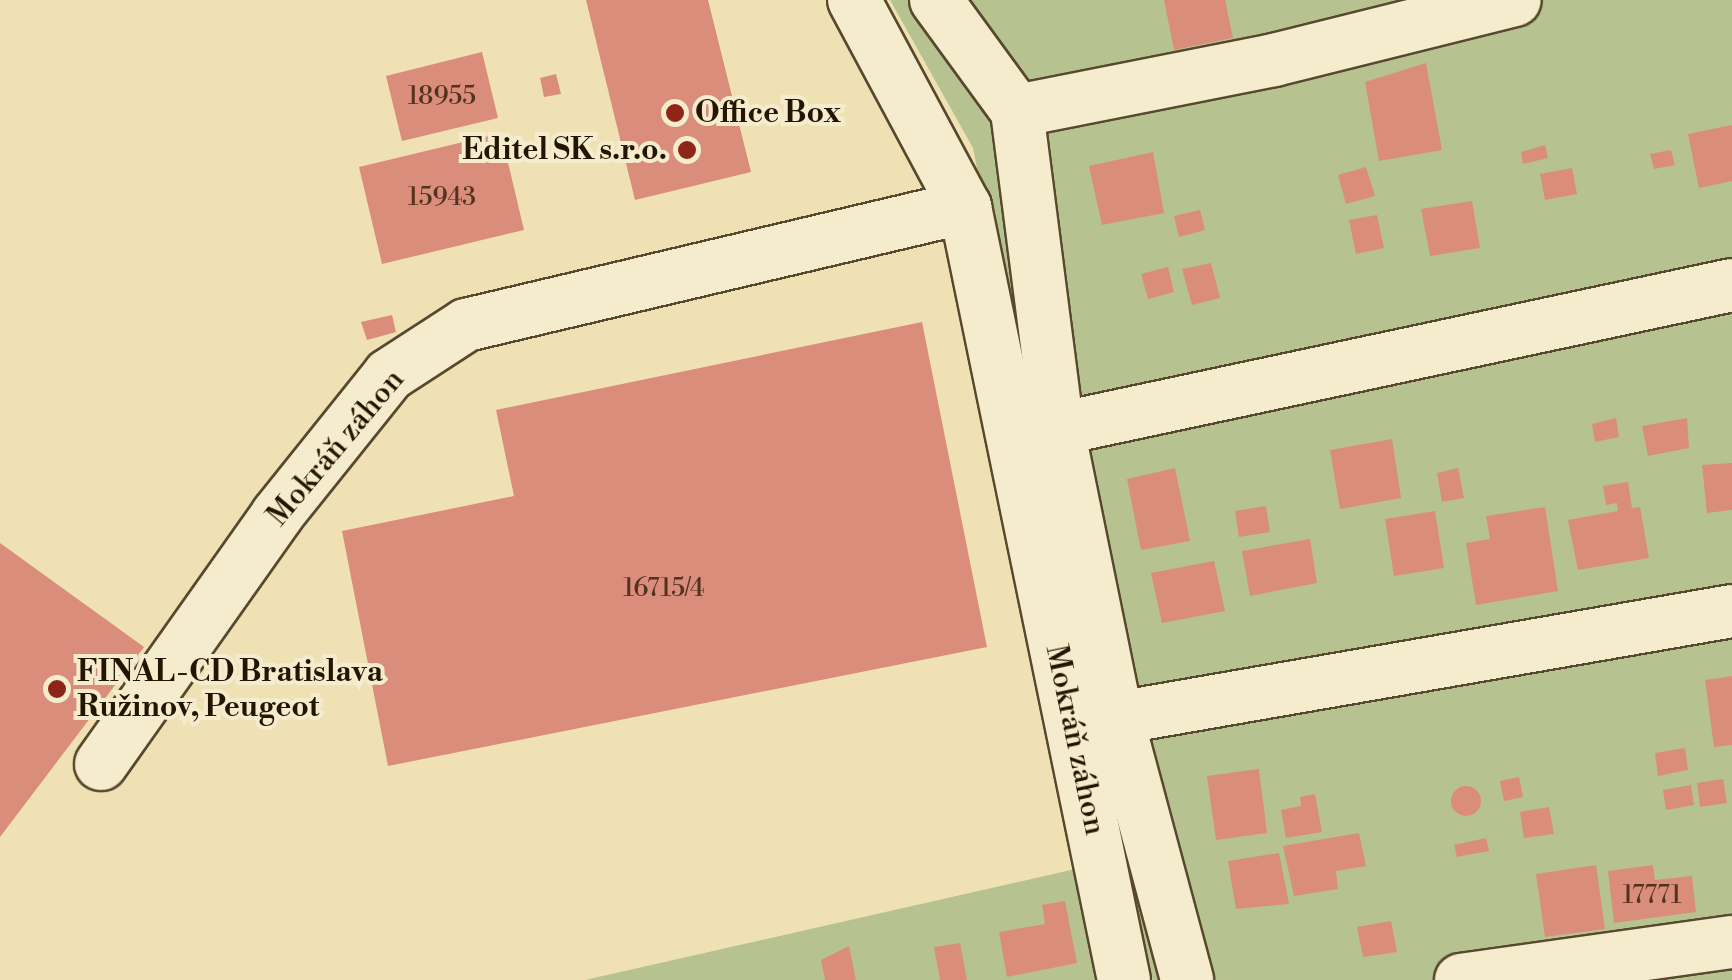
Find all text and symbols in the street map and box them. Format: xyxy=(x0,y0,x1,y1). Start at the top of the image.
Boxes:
house number: 18955 xyxy=(408,82,476,112)
place label: Office Box xyxy=(695,95,841,131)
marker: Office Box xyxy=(664,102,686,124)
place label: Editel SK s.r.o. xyxy=(462,132,667,168)
marker: Editel SK s.r.o. xyxy=(676,139,698,161)
house number: 15943 xyxy=(408,183,476,213)
street label: Mokráň záhon xyxy=(260,362,412,534)
house number: 16715/4 xyxy=(623,574,705,604)
street label: Mokráň záhon xyxy=(1037,642,1113,838)
place label: FINAL-CD Bratislava Ružinov, Peugeot xyxy=(77,654,383,724)
marker: FINAL-CD Bratislava Ružinov, Peugeot xyxy=(46,678,68,700)
house number: 17771 xyxy=(1623,881,1681,911)

